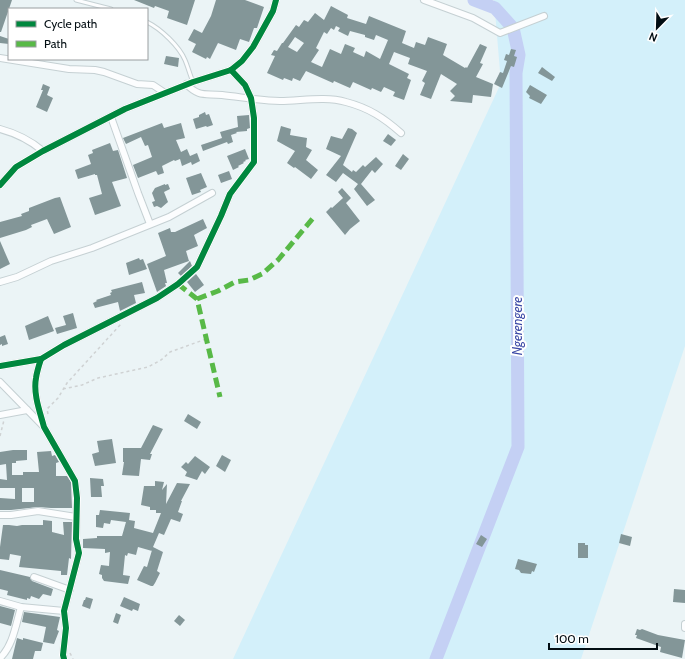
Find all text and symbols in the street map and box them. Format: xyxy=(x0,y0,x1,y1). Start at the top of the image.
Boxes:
legend xyxy=(8,8,148,60)
north arrow xyxy=(637,8,677,48)
text: Cycle path xyxy=(44,16,97,31)
text: N xyxy=(647,29,659,45)
text: Path xyxy=(44,36,67,51)
water label: Ngerengere xyxy=(509,297,525,355)
scale bar xyxy=(549,625,657,651)
text: 100 m xyxy=(555,631,589,646)

